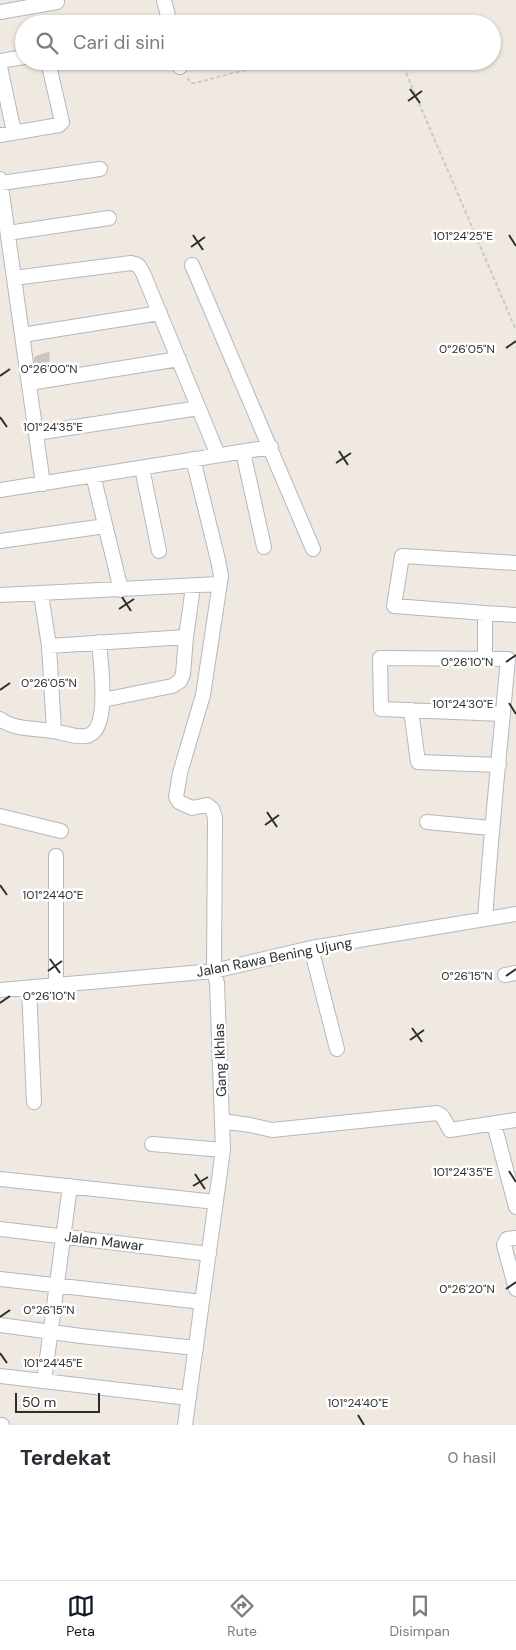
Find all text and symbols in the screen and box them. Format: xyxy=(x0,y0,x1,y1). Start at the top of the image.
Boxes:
search box xyxy=(15,15,501,70)
icon: search xyxy=(33,29,61,57)
text: Cari di sini xyxy=(73,30,165,55)
text: 101°24'25"E xyxy=(433,228,493,244)
text: 0°26'05"N xyxy=(439,341,495,357)
text: 0°26'00"N xyxy=(21,361,77,377)
text: 101°24'35"E xyxy=(23,419,83,435)
text: 0°26'10"N xyxy=(441,654,493,670)
text: 0°26'05"N xyxy=(21,675,77,691)
text: 101°24'30"E xyxy=(432,696,494,712)
text: 101°24'40"E xyxy=(23,887,84,903)
street label: Jalan Rawa Bening Ujung xyxy=(195,933,354,981)
text: 0°26'15"N xyxy=(441,968,493,984)
text: 0°26'10"N xyxy=(23,988,75,1004)
street label: Gang Ikhlas xyxy=(210,1023,230,1097)
text: 101°24'35"E xyxy=(433,1164,493,1180)
street label: Jalan Mawar xyxy=(63,1227,145,1255)
text: 0°26'20"N xyxy=(439,1281,495,1297)
text: 0°26'15"N xyxy=(23,1302,75,1318)
text: 101°24'45"E xyxy=(23,1355,83,1371)
scale bar xyxy=(15,1390,100,1413)
text: 50 m xyxy=(22,1393,56,1411)
text: 101°24'40"E xyxy=(328,1395,389,1411)
text: Terdekat xyxy=(20,1444,111,1472)
text: 0 hasil xyxy=(447,1447,496,1468)
tab: Peta xyxy=(66,1592,95,1640)
tab: Rute xyxy=(227,1592,257,1640)
tab: Disimpan xyxy=(389,1592,450,1640)

